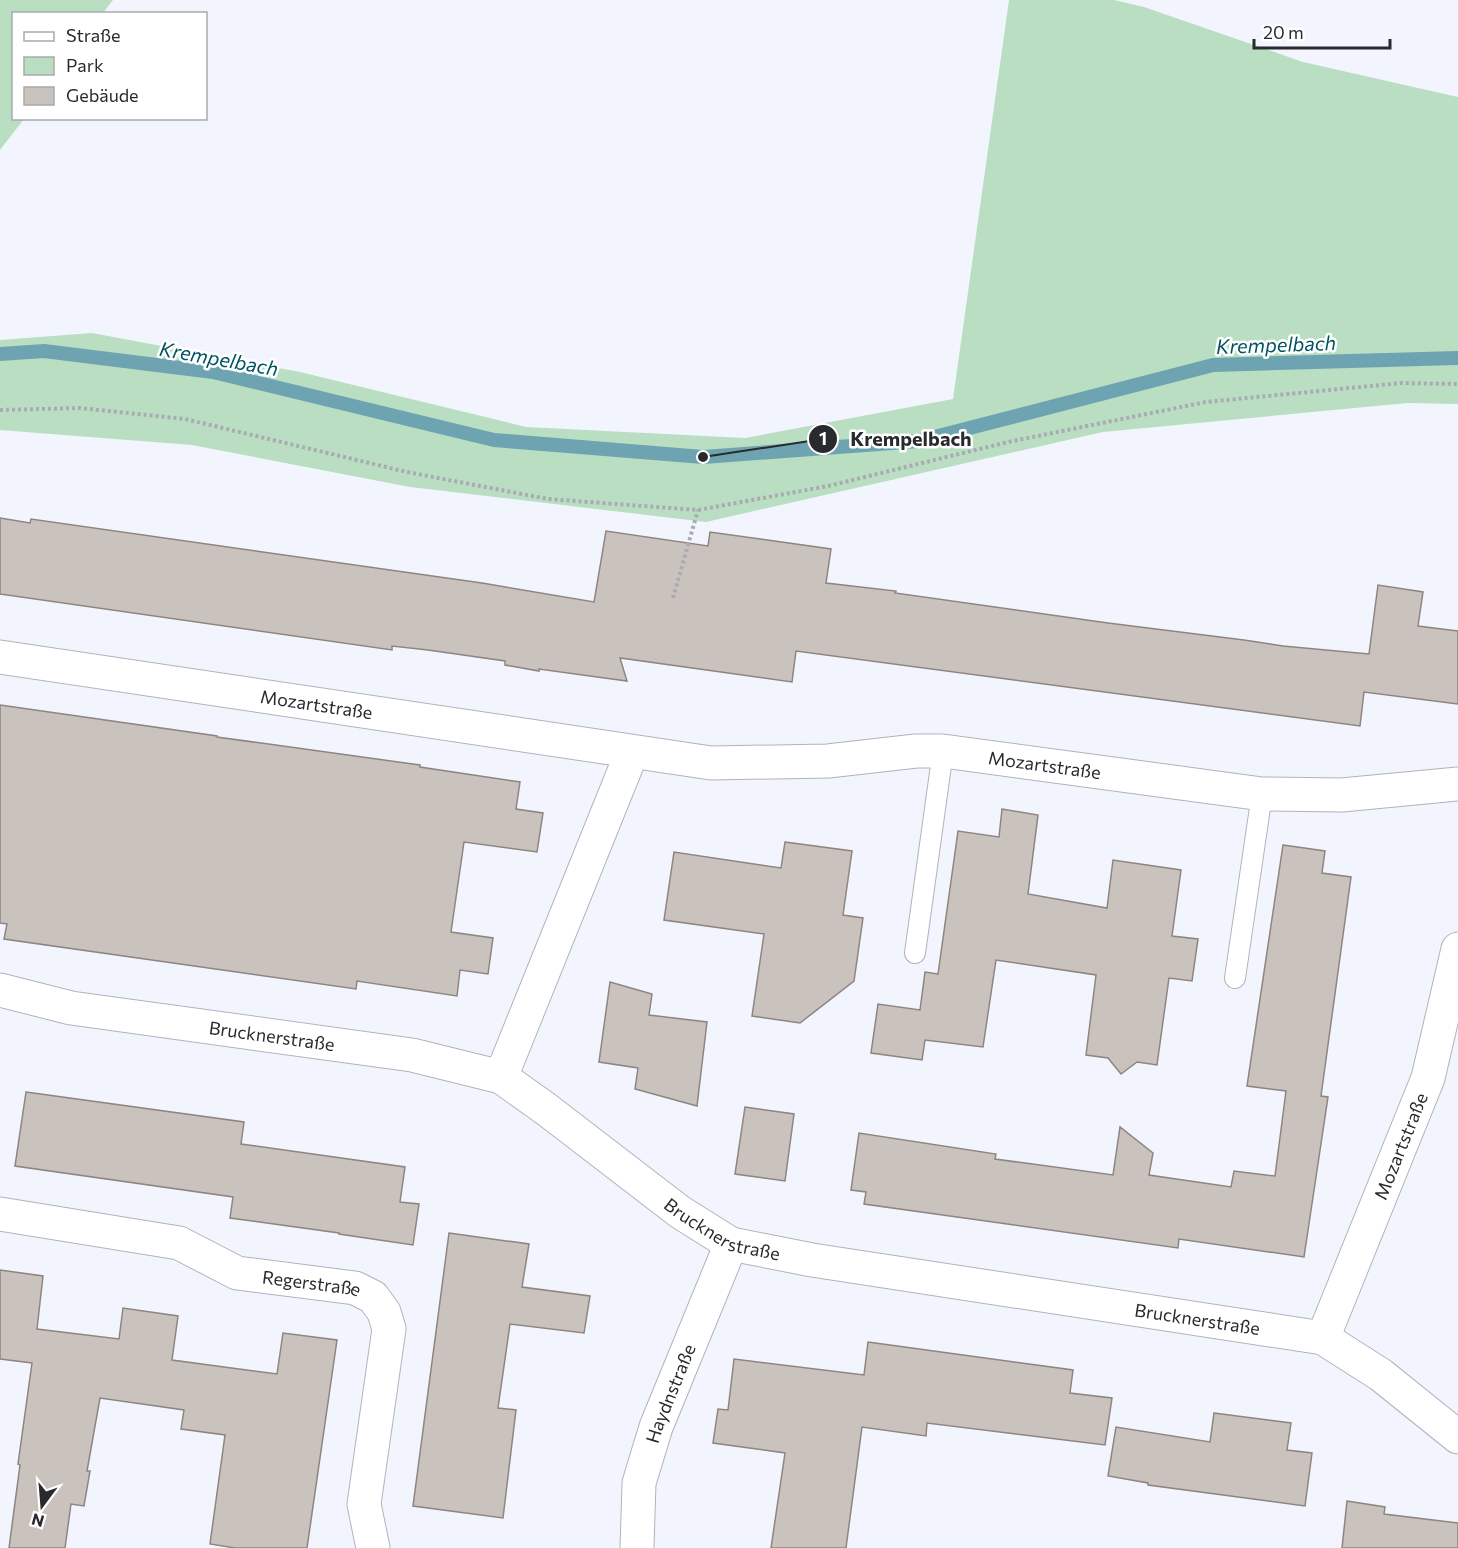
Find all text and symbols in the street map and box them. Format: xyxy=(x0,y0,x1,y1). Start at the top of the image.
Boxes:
legend xyxy=(12,12,207,120)
scale bar xyxy=(1254,12,1390,50)
text: 20 m xyxy=(1263,21,1304,43)
text: Straße xyxy=(66,24,121,46)
text: Park xyxy=(66,54,104,76)
text: Gebäude xyxy=(66,84,139,106)
water label: Krempelbach xyxy=(1216,330,1336,358)
water label: Krempelbach xyxy=(158,336,280,380)
callout: Krempelbach xyxy=(808,420,984,458)
text: Krempelbach xyxy=(850,426,972,450)
text: 1 xyxy=(819,427,827,449)
street label: Mozartstraße xyxy=(259,685,374,723)
street label: Mozartstraße xyxy=(987,746,1102,783)
street label: Brucknerstraße xyxy=(208,1016,336,1055)
street label: Mozartstraße xyxy=(1369,1089,1432,1203)
street label: Brucknerstraße xyxy=(660,1193,782,1264)
street label: Regerstraße xyxy=(261,1265,365,1301)
street label: Brucknerstraße xyxy=(1133,1298,1262,1339)
street label: Haydnstraße xyxy=(641,1341,700,1446)
north arrow xyxy=(12,1476,72,1536)
text: N xyxy=(29,1510,46,1532)

